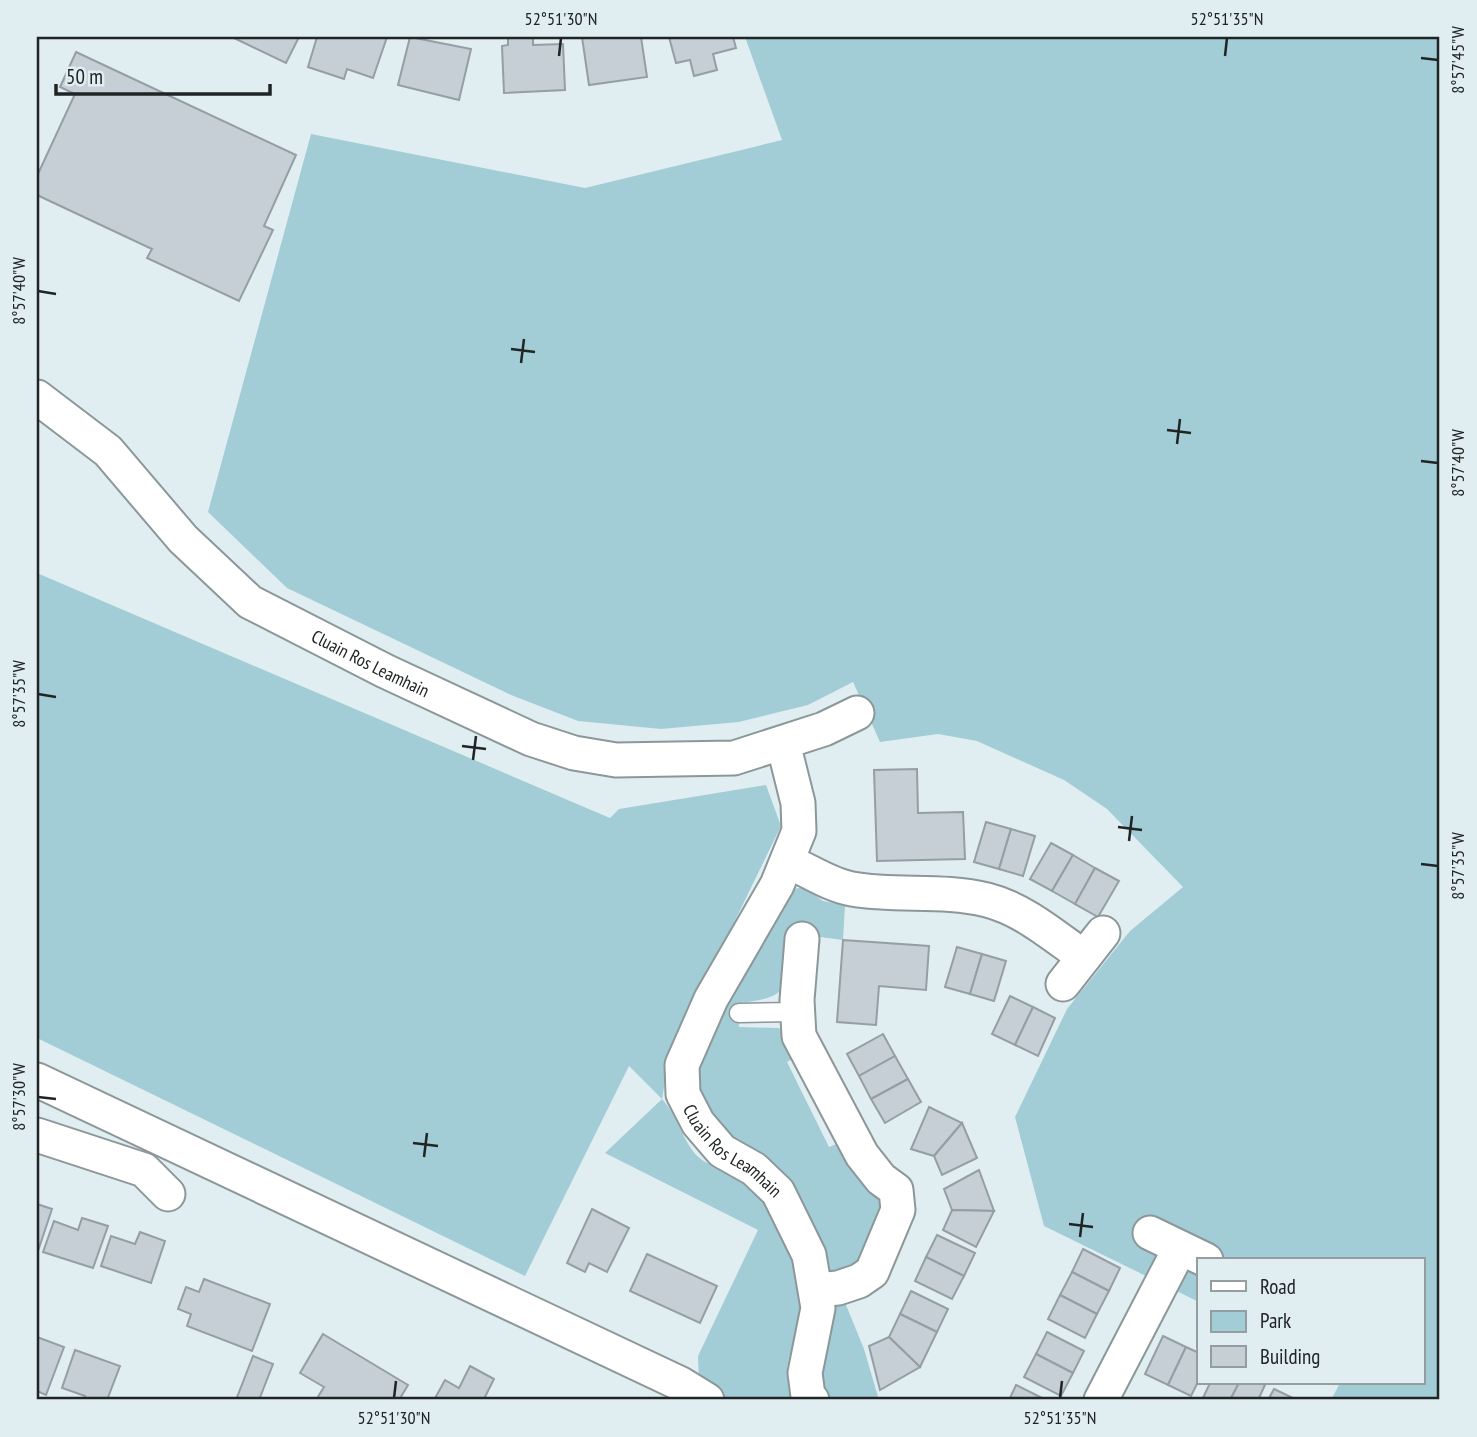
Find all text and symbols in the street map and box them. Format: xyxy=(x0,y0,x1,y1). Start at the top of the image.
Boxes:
text: 52°51'30"N xyxy=(525,7,597,30)
text: 52°51'35"N xyxy=(1191,7,1263,30)
text: 8°57'45"W xyxy=(1446,26,1469,94)
scale bar xyxy=(56,52,270,96)
text: 50 m xyxy=(66,63,103,90)
text: 8°57'40"W xyxy=(7,257,30,325)
text: 8°57'40"W xyxy=(1446,429,1469,497)
street label: Cluain Ros Leamhain xyxy=(308,624,433,702)
text: 8°57'35"W xyxy=(7,660,30,728)
text: 8°57'35"W xyxy=(1446,832,1469,900)
text: 8°57'30"W xyxy=(7,1063,30,1131)
street label: Cluain Ros Leamhain xyxy=(679,1100,787,1202)
legend xyxy=(1197,1258,1424,1384)
text: Road xyxy=(1260,1273,1296,1300)
text: Park xyxy=(1260,1307,1291,1334)
text: Building xyxy=(1260,1343,1320,1370)
text: 52°51'30"N xyxy=(358,1406,430,1429)
text: 52°51'35"N xyxy=(1024,1406,1096,1429)

